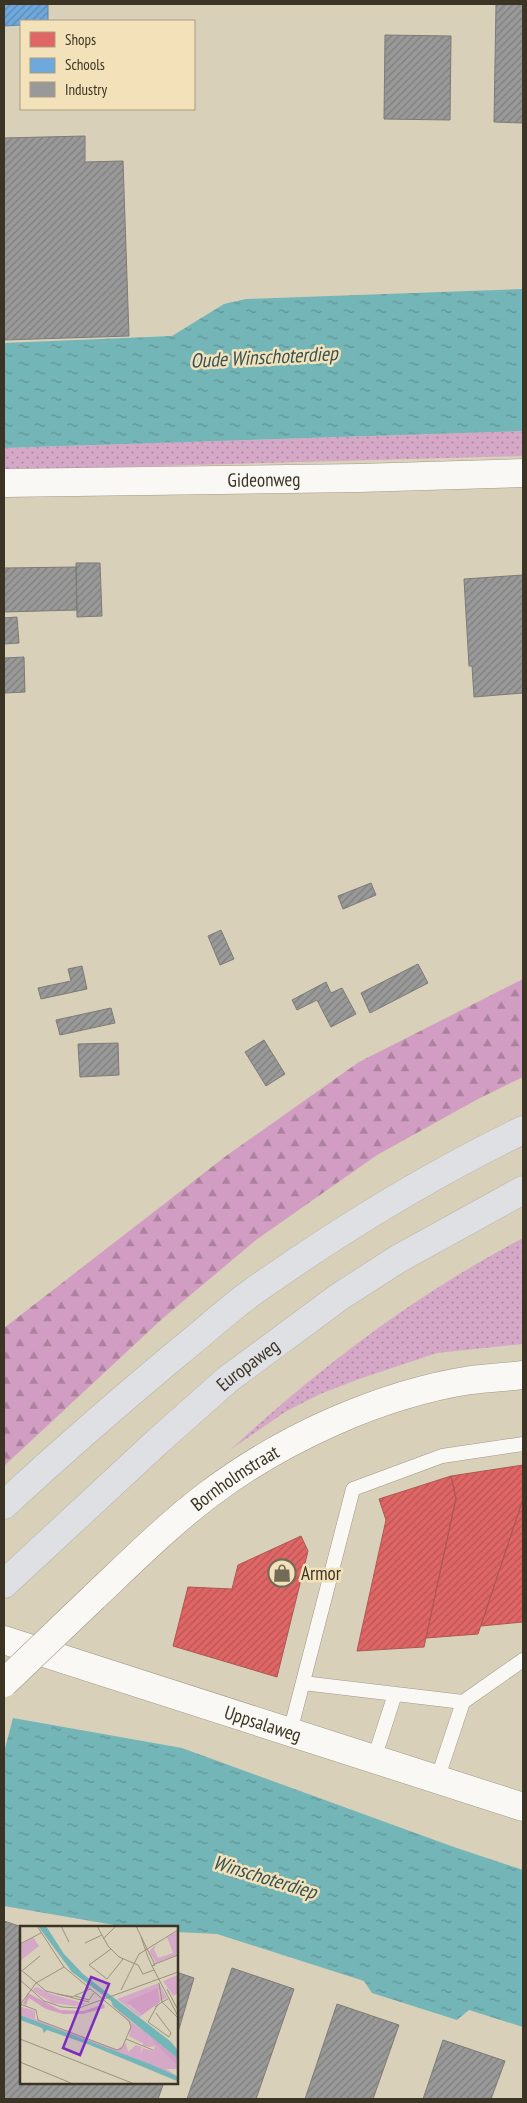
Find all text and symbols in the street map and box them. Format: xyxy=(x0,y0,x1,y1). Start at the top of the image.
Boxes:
legend xyxy=(20,20,195,110)
text: Shops xyxy=(65,30,96,49)
text: Schools xyxy=(65,55,105,74)
text: Industry xyxy=(65,80,107,99)
water label: Oude Winschoterdiep xyxy=(190,340,340,374)
street label: Gideonweg xyxy=(227,467,301,492)
street label: Europaweg xyxy=(211,1333,284,1396)
street label: Bornholmstraat xyxy=(186,1439,284,1516)
shop icon: Armor xyxy=(267,1558,297,1588)
place label: Armor xyxy=(301,1561,342,1585)
street label: Uppsalaweg xyxy=(221,1700,304,1747)
water label: Winschoterdiep xyxy=(210,1849,321,1905)
inset map xyxy=(20,1926,178,2083)

